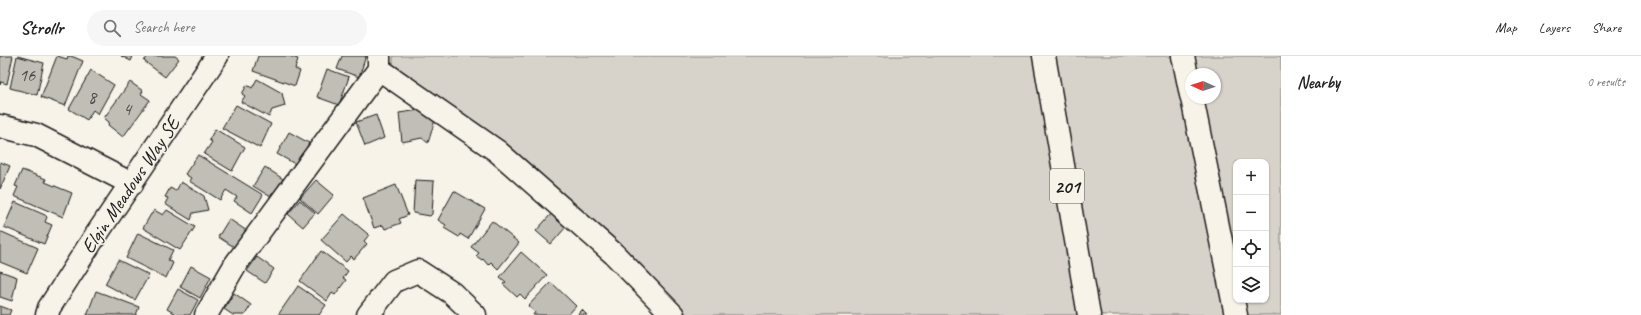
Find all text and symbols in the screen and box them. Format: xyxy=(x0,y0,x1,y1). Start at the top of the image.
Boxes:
search box xyxy=(87,10,367,46)
text: Strollr xyxy=(20,16,63,40)
icon: search xyxy=(101,17,123,39)
text: Search here xyxy=(133,18,195,37)
text: Map xyxy=(1495,19,1517,36)
text: Layers xyxy=(1539,19,1570,36)
text: Share xyxy=(1592,19,1621,36)
house number: 16 xyxy=(19,64,36,86)
north arrow xyxy=(1185,68,1221,104)
text: Nearby xyxy=(1297,72,1340,93)
text: 0 results xyxy=(1587,74,1625,90)
house number: 8 xyxy=(88,86,98,108)
house number: 4 xyxy=(123,98,133,120)
street label: Elgin Meadows Way SE xyxy=(76,110,187,258)
map controls xyxy=(1233,159,1269,303)
button: + xyxy=(1233,159,1269,195)
road number: 201 xyxy=(1050,169,1084,203)
button: − xyxy=(1233,195,1269,231)
button: locate xyxy=(1233,231,1269,267)
button: layers xyxy=(1233,267,1269,303)

